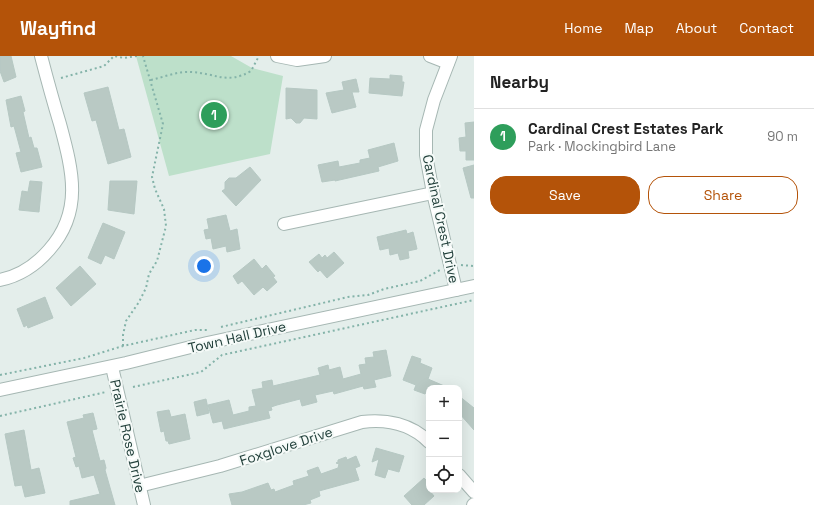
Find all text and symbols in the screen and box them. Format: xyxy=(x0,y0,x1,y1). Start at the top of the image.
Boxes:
text: Wayfind xyxy=(20,16,96,41)
text: Home xyxy=(564,19,602,37)
text: Map xyxy=(624,19,654,37)
text: About xyxy=(676,19,717,37)
text: Contact xyxy=(739,19,794,37)
text: Nearby xyxy=(490,71,549,93)
pin: 1 xyxy=(201,100,227,130)
text: Cardinal Crest Estates Park xyxy=(528,119,723,138)
text: 1 xyxy=(500,128,506,145)
text: 90 m xyxy=(767,128,798,145)
text: Park · Mockingbird Lane xyxy=(528,138,676,155)
street label: Cardinal Crest Drive xyxy=(419,153,463,285)
button: Save xyxy=(490,176,640,214)
button: Share xyxy=(648,176,798,214)
your location xyxy=(194,256,214,276)
street label: Town Hall Drive xyxy=(186,317,288,357)
street label: Prairie Rose Drive xyxy=(106,378,150,494)
map controls xyxy=(426,385,462,493)
button: + xyxy=(426,385,462,421)
button: − xyxy=(426,421,462,457)
street label: Foxglove Drive xyxy=(237,422,335,470)
button: locate xyxy=(426,457,462,493)

